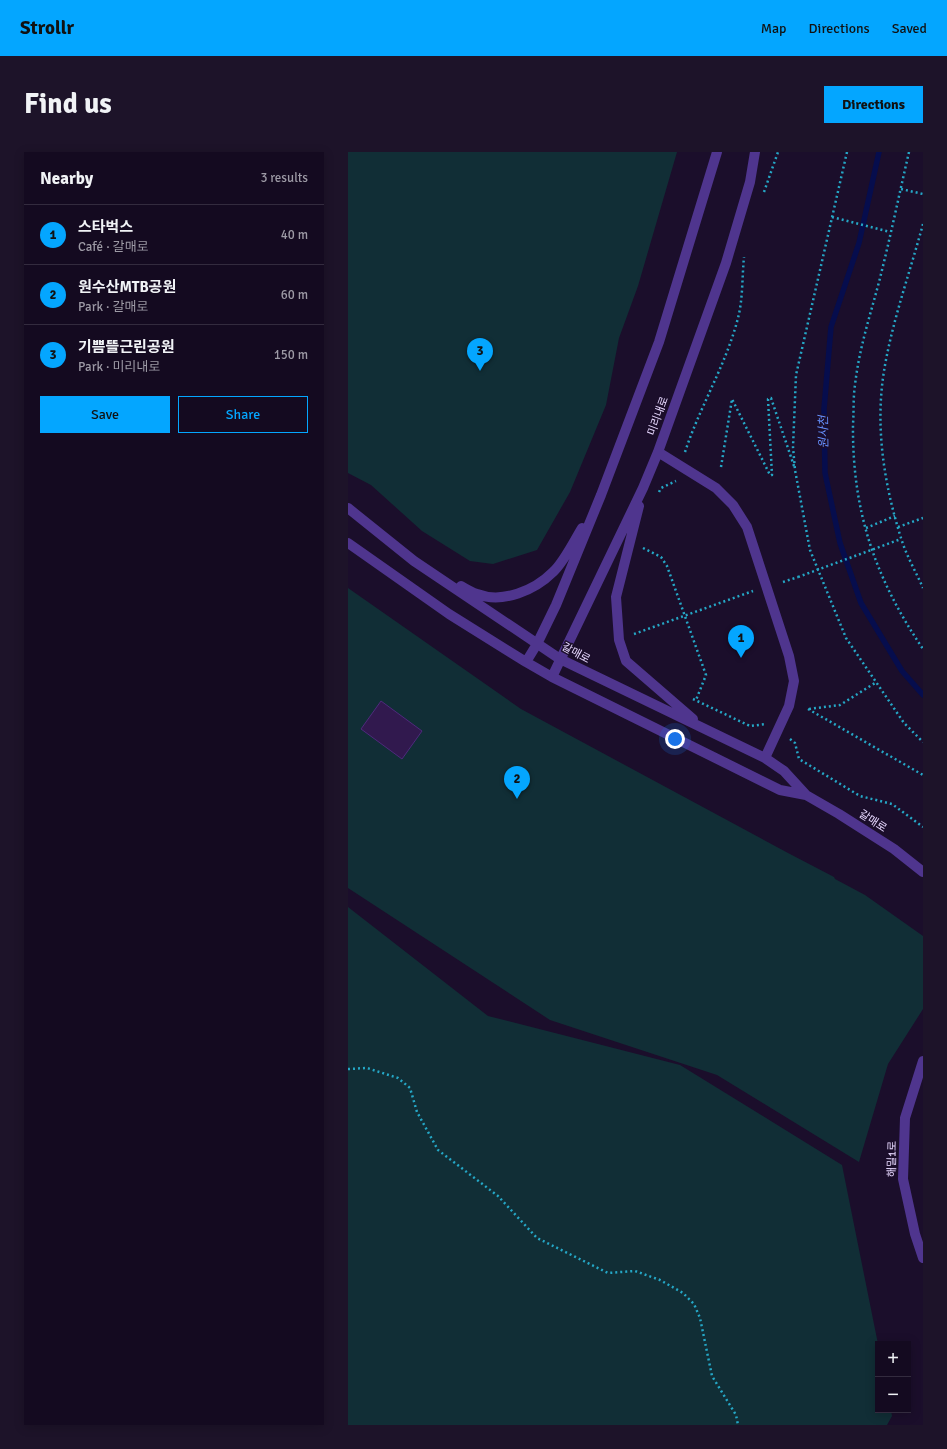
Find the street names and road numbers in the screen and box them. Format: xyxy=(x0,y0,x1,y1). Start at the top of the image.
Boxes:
street label: 미리내로 xyxy=(645,395,671,437)
street label: 갈매로 xyxy=(560,640,592,666)
street label: 갈매로 xyxy=(857,807,889,835)
street label: 해밀1로 xyxy=(885,1141,899,1177)

